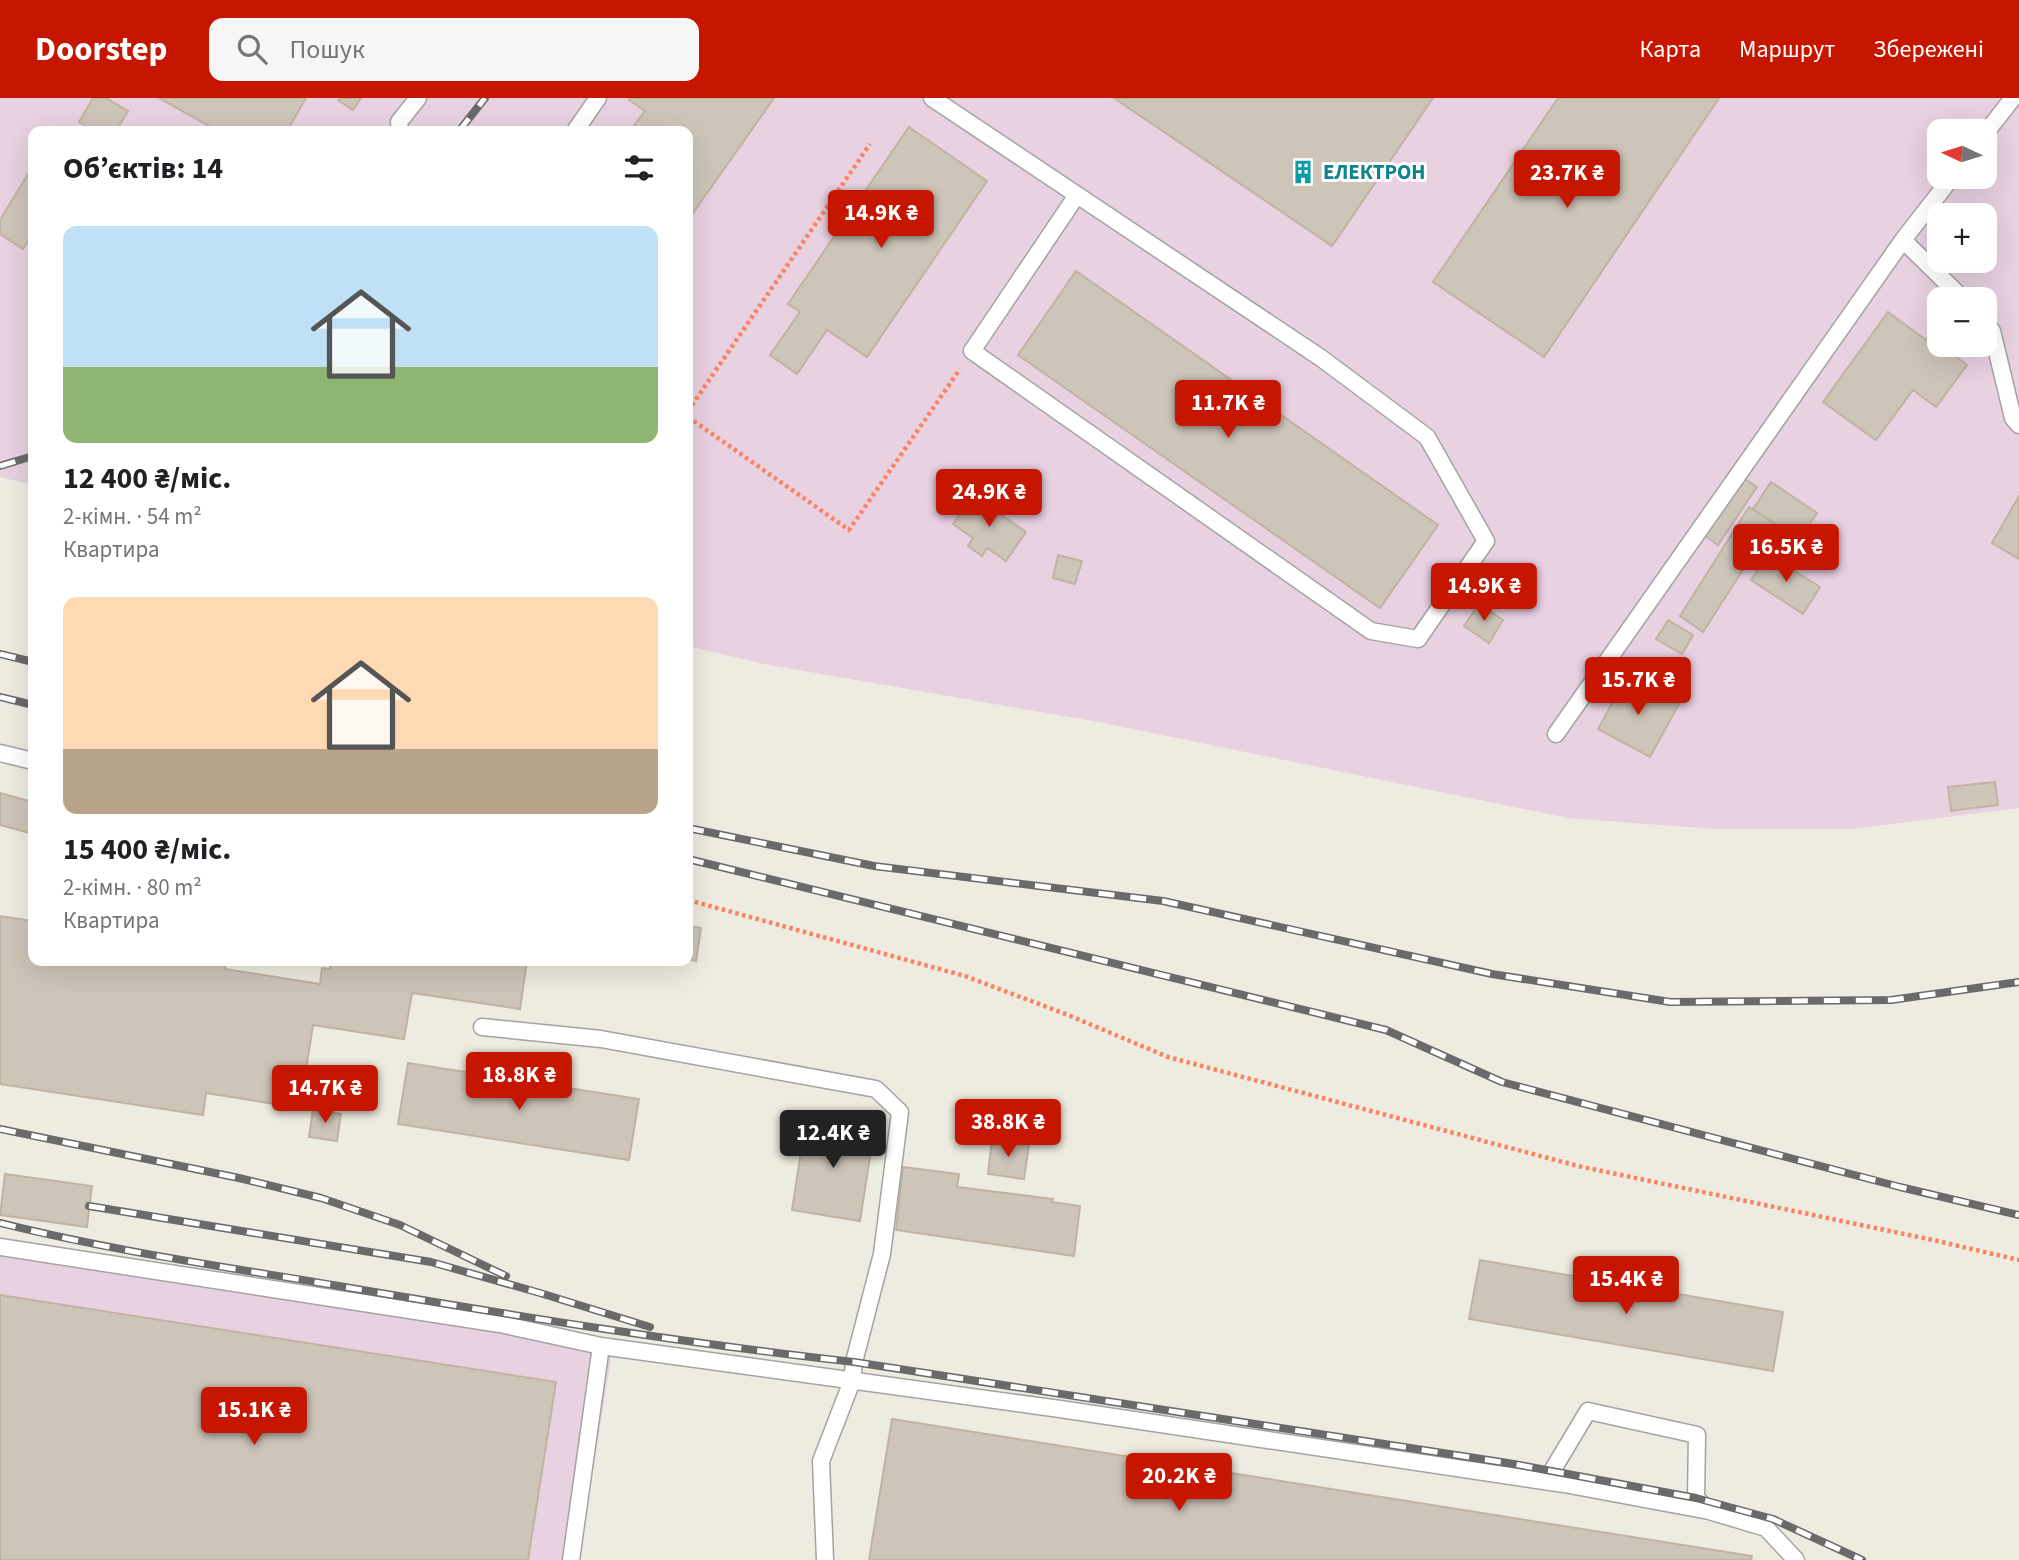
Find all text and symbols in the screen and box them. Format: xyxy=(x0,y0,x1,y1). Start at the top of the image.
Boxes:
search box xyxy=(209,18,699,81)
text: Doorstep xyxy=(35,26,167,73)
icon: search xyxy=(233,30,271,68)
text: Пошук xyxy=(289,31,365,68)
text: Карта xyxy=(1639,32,1701,67)
text: Маршрут xyxy=(1739,32,1835,67)
text: Збережені xyxy=(1873,32,1984,67)
north arrow xyxy=(1927,119,1997,189)
map controls xyxy=(1927,119,1997,357)
text: Об’єктів: 14 xyxy=(63,147,223,190)
icon: filters xyxy=(620,149,658,187)
pin: 23.7K ₴ xyxy=(1502,150,1632,210)
text: 23.7K ₴ xyxy=(1530,156,1604,189)
place label: ЕЛЕКТРОН xyxy=(1323,157,1425,187)
building icon: ЕЛЕКТРОН xyxy=(1289,158,1317,186)
pin: 14.9K ₴ xyxy=(816,190,946,250)
text: 14.9K ₴ xyxy=(844,196,918,229)
button: + xyxy=(1927,203,1997,273)
icon: home xyxy=(298,271,424,397)
button: − xyxy=(1927,287,1997,357)
pin: 11.7K ₴ xyxy=(1163,380,1293,440)
text: 11.7K ₴ xyxy=(1191,386,1265,419)
text: 12 400 ₴/міс. xyxy=(63,457,231,500)
pin: 24.9K ₴ xyxy=(924,470,1054,529)
text: 24.9K ₴ xyxy=(952,475,1026,508)
text: 2-кімн. · 54 m² xyxy=(63,500,202,533)
pin: 16.5K ₴ xyxy=(1721,524,1851,584)
text: 16.5K ₴ xyxy=(1749,530,1823,563)
text: Квартира xyxy=(63,533,160,566)
pin: 14.9K ₴ xyxy=(1419,564,1549,623)
text: 14.9K ₴ xyxy=(1447,569,1521,602)
icon: home xyxy=(298,642,424,768)
pin: 15.7K ₴ xyxy=(1573,658,1703,717)
text: 15.7K ₴ xyxy=(1601,663,1675,696)
text: 15 400 ₴/міс. xyxy=(63,828,231,871)
text: 2-кімн. · 80 m² xyxy=(63,871,202,904)
text: Квартира xyxy=(63,904,160,937)
pin: 18.8K ₴ xyxy=(454,1052,584,1112)
text: 18.8K ₴ xyxy=(482,1058,556,1091)
pin: 14.7K ₴ xyxy=(260,1066,390,1125)
text: 14.7K ₴ xyxy=(288,1071,362,1104)
pin: 38.8K ₴ xyxy=(943,1100,1073,1159)
text: 38.8K ₴ xyxy=(971,1105,1045,1138)
pin: 12.4K ₴ xyxy=(768,1110,898,1170)
text: 12.4K ₴ xyxy=(796,1116,870,1149)
pin: 15.4K ₴ xyxy=(1561,1256,1691,1316)
text: 15.4K ₴ xyxy=(1589,1262,1663,1295)
pin: 15.1K ₴ xyxy=(189,1388,319,1447)
text: 15.1K ₴ xyxy=(217,1393,291,1426)
pin: 20.2K ₴ xyxy=(1114,1454,1244,1513)
text: 20.2K ₴ xyxy=(1142,1459,1216,1492)

